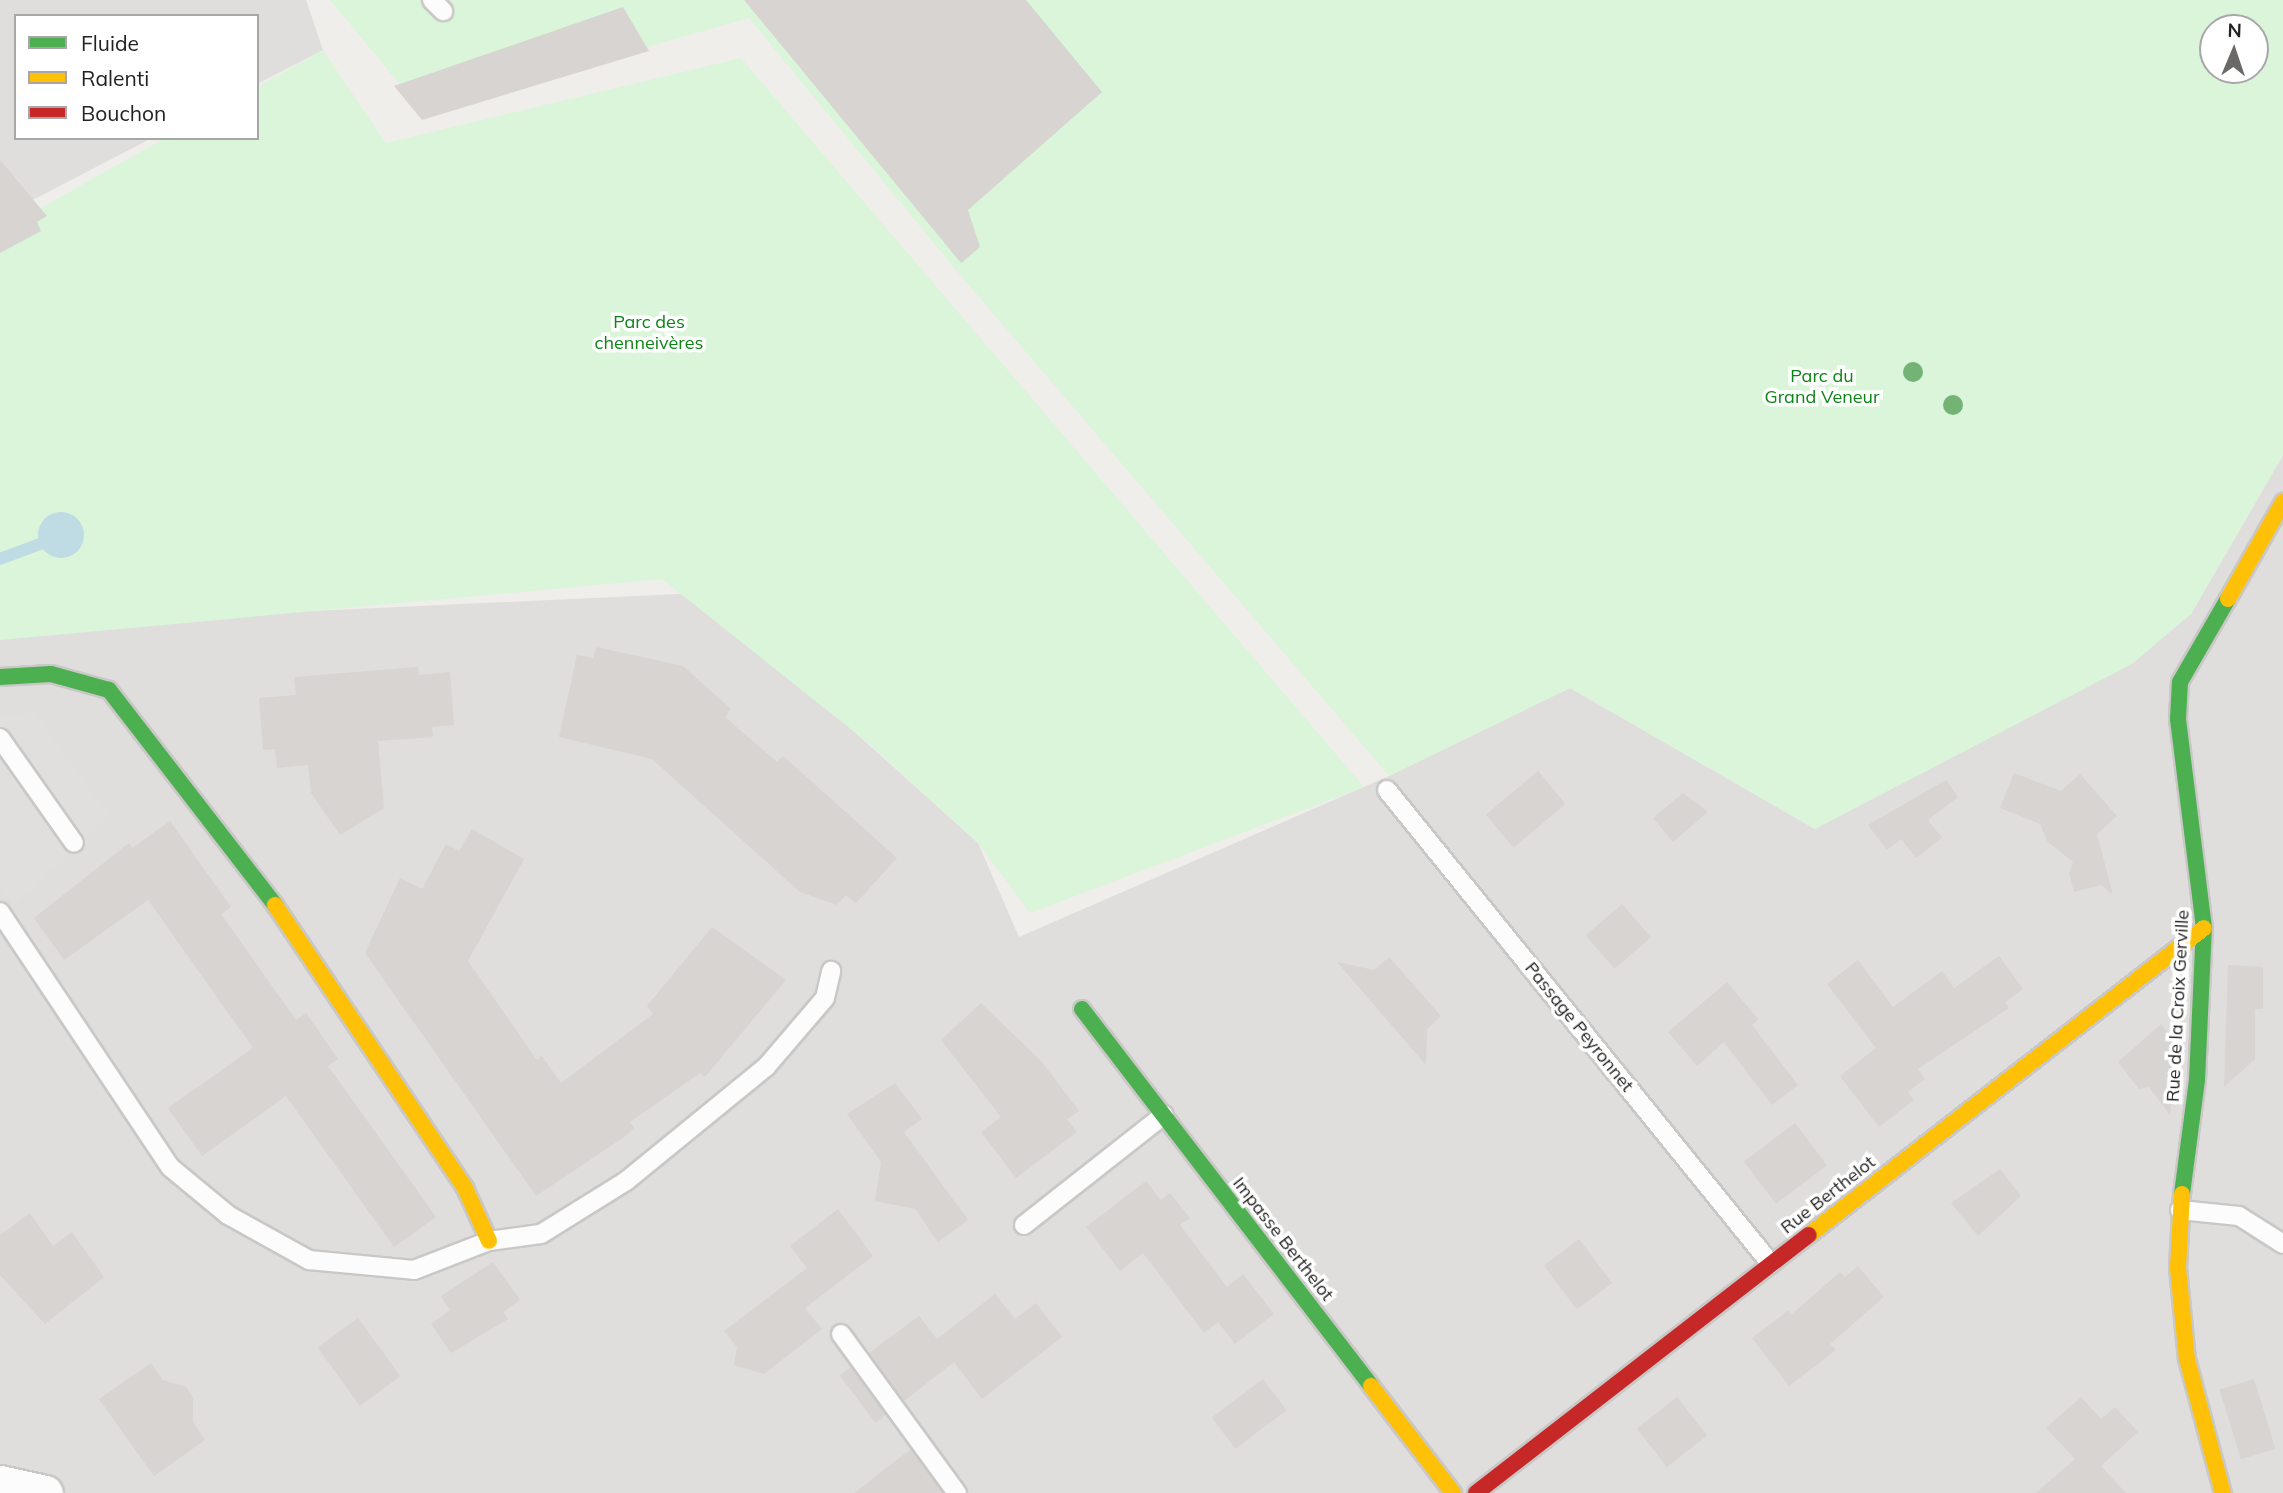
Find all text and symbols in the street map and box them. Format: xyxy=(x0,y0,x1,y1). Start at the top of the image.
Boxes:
legend xyxy=(14,14,259,140)
north arrow xyxy=(2199,14,2269,84)
text: N xyxy=(2227,18,2242,42)
text: Fluide xyxy=(81,30,139,56)
text: Ralenti xyxy=(81,65,149,91)
text: Bouchon xyxy=(81,100,166,126)
park label: Parc des chenneivères xyxy=(595,312,703,354)
park label: Parc du Grand Veneur xyxy=(1764,366,1880,408)
street label: Rue de la Croix Gerville xyxy=(2162,909,2194,1103)
street label: Passage Peyronnet xyxy=(1520,958,1638,1096)
street label: Rue Berthelot xyxy=(1777,1151,1879,1239)
street label: Impasse Berthelot xyxy=(1228,1173,1338,1305)

